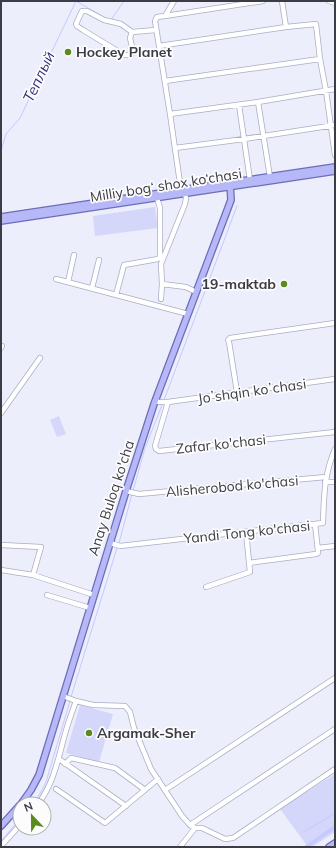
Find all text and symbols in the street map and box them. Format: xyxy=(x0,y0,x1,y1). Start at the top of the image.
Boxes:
place label: Hockey Planet xyxy=(76,43,173,61)
marker: Hockey Planet xyxy=(63,47,73,57)
water label: Теплый xyxy=(19,48,59,105)
street label: Milliy bog‘ shox ko‘chasi xyxy=(89,164,243,206)
place label: 19-maktab xyxy=(202,275,276,293)
marker: 19-maktab xyxy=(279,279,289,289)
street label: Joʼshqin koʼchasi xyxy=(197,374,307,408)
street label: Zafar ko'chasi xyxy=(175,430,267,458)
street label: Anay Buloq ko'cha xyxy=(84,438,138,558)
street label: Alisherobod ko'chasi xyxy=(165,471,299,501)
street label: Yandi Tong ko'chasi xyxy=(182,516,311,548)
place label: Argamak-Sher xyxy=(97,724,196,742)
marker: Argamak-Sher xyxy=(84,728,94,738)
north arrow xyxy=(12,796,52,836)
text: N xyxy=(22,799,35,815)

